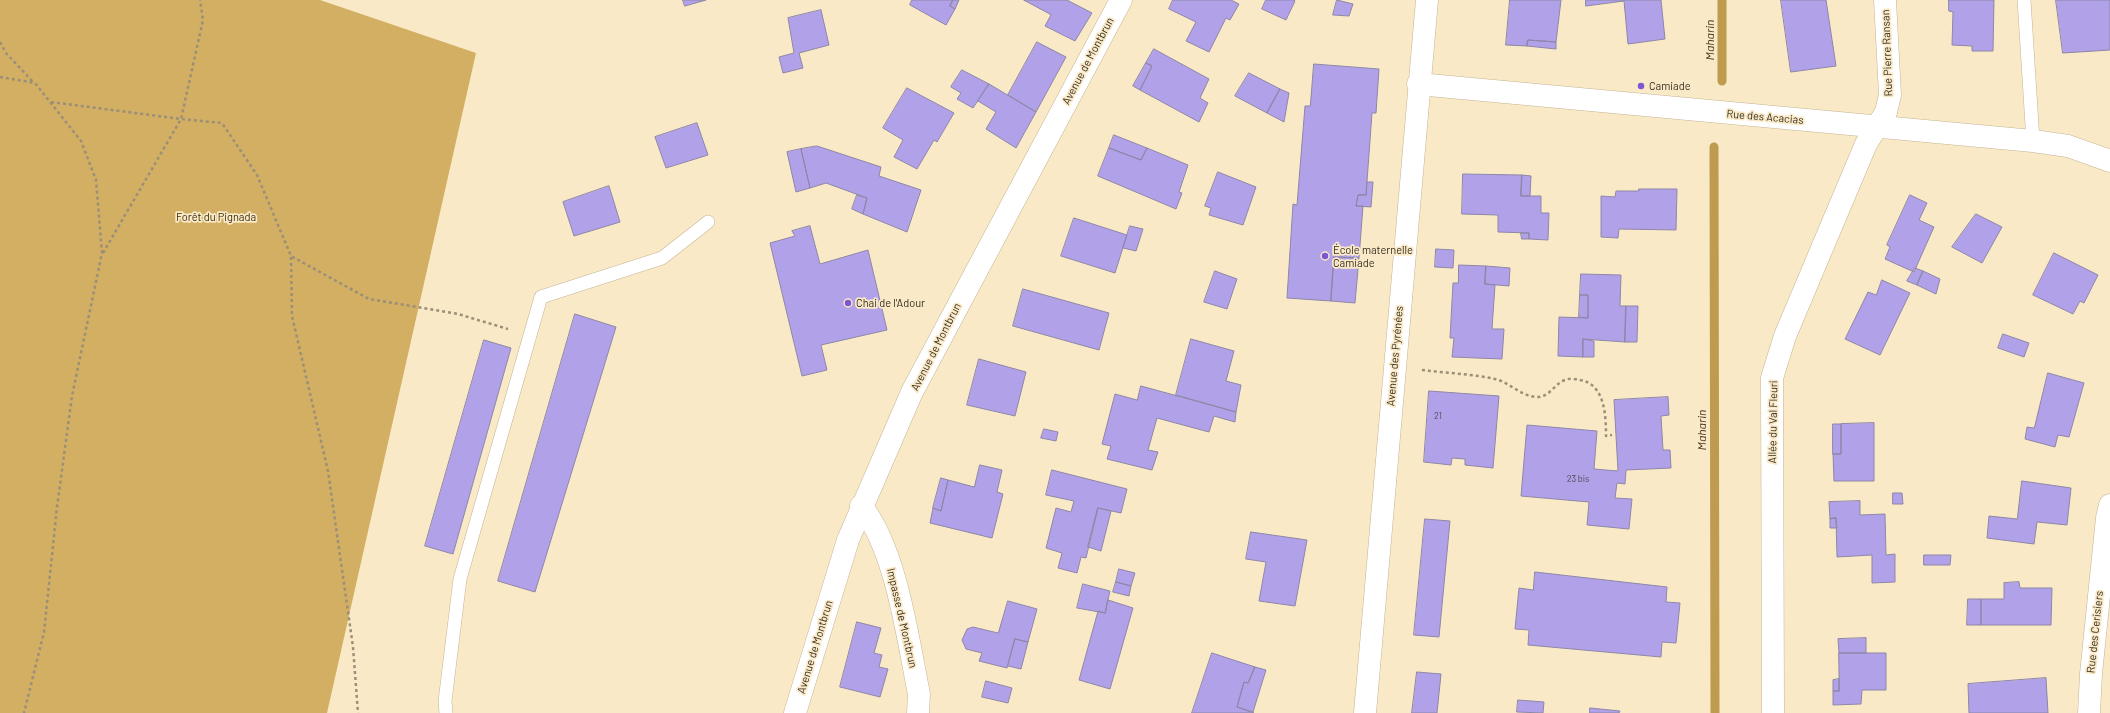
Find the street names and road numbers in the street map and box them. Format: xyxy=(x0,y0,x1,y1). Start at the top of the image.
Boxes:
street label: Rue Pierre Ransan xyxy=(1879,9,1895,97)
street label: Avenue de Montbrun xyxy=(1059,15,1117,107)
street label: Rue des Acacias xyxy=(1726,107,1804,127)
street label: Avenue de Montbrun xyxy=(908,301,964,393)
street label: Avenue des Pyrénées xyxy=(1384,305,1406,407)
street label: Allée du Val Fleuri xyxy=(1766,380,1780,464)
street label: Impasse de Montbrun xyxy=(884,567,920,669)
street label: Rue des Cerisiers xyxy=(2084,590,2106,674)
street label: Avenue de Montbrun xyxy=(795,599,835,695)

